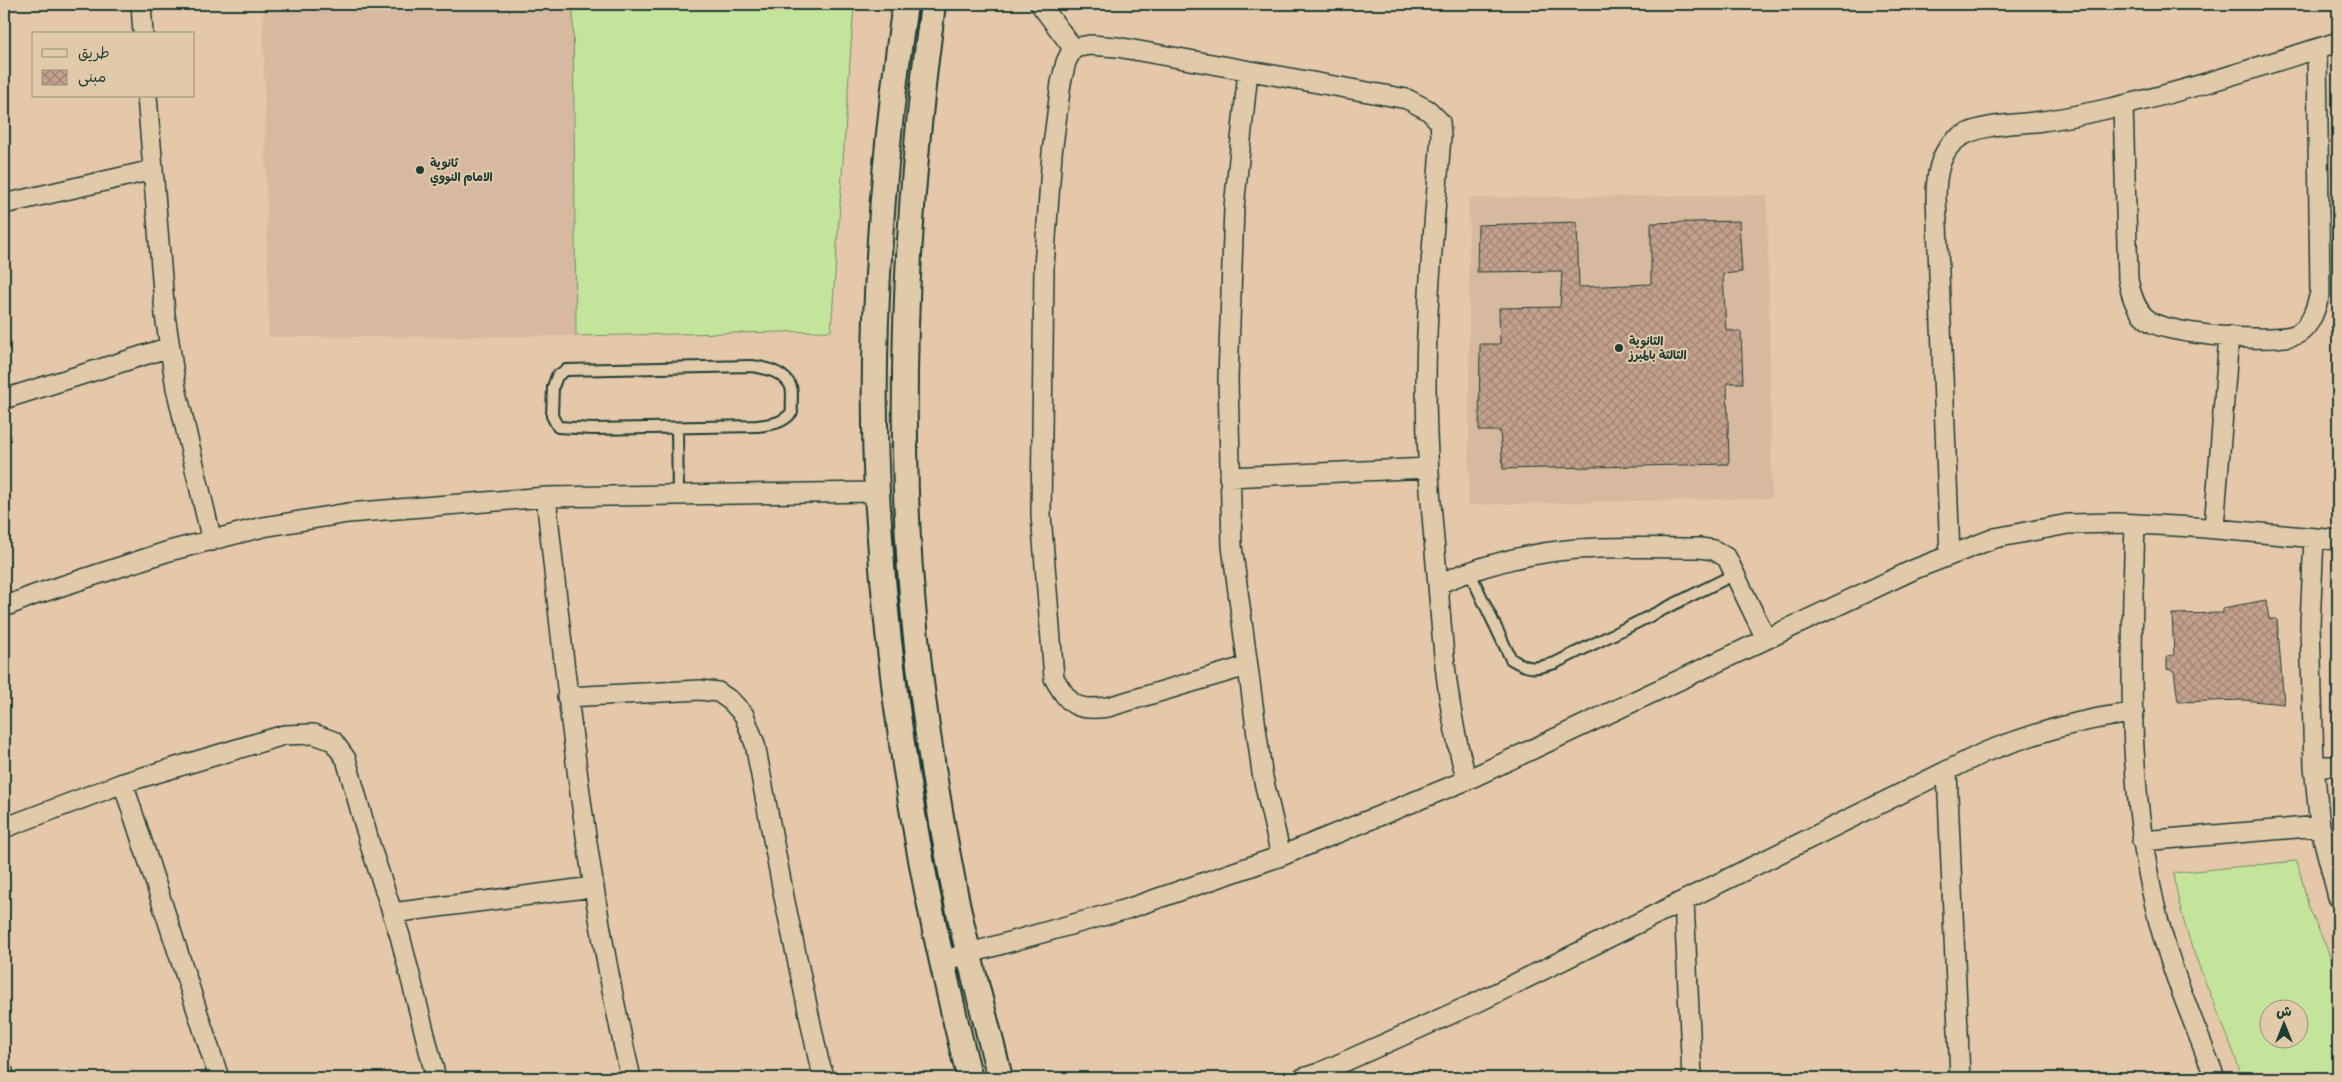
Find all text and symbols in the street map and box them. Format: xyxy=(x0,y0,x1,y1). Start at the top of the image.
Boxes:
legend xyxy=(32,32,195,98)
text: طريق xyxy=(78,43,110,62)
text: مبنى xyxy=(78,67,106,87)
place label: ثانوية الامام النووي xyxy=(430,155,493,186)
marker: ثانوية الامام النووي xyxy=(414,164,426,176)
place label: الثانوية الثالثة بالمبرز xyxy=(1628,333,1687,362)
marker: الثانوية الثالثة بالمبرز xyxy=(1613,342,1625,354)
north arrow xyxy=(2260,1000,2310,1050)
text: ش xyxy=(2276,1002,2292,1020)

